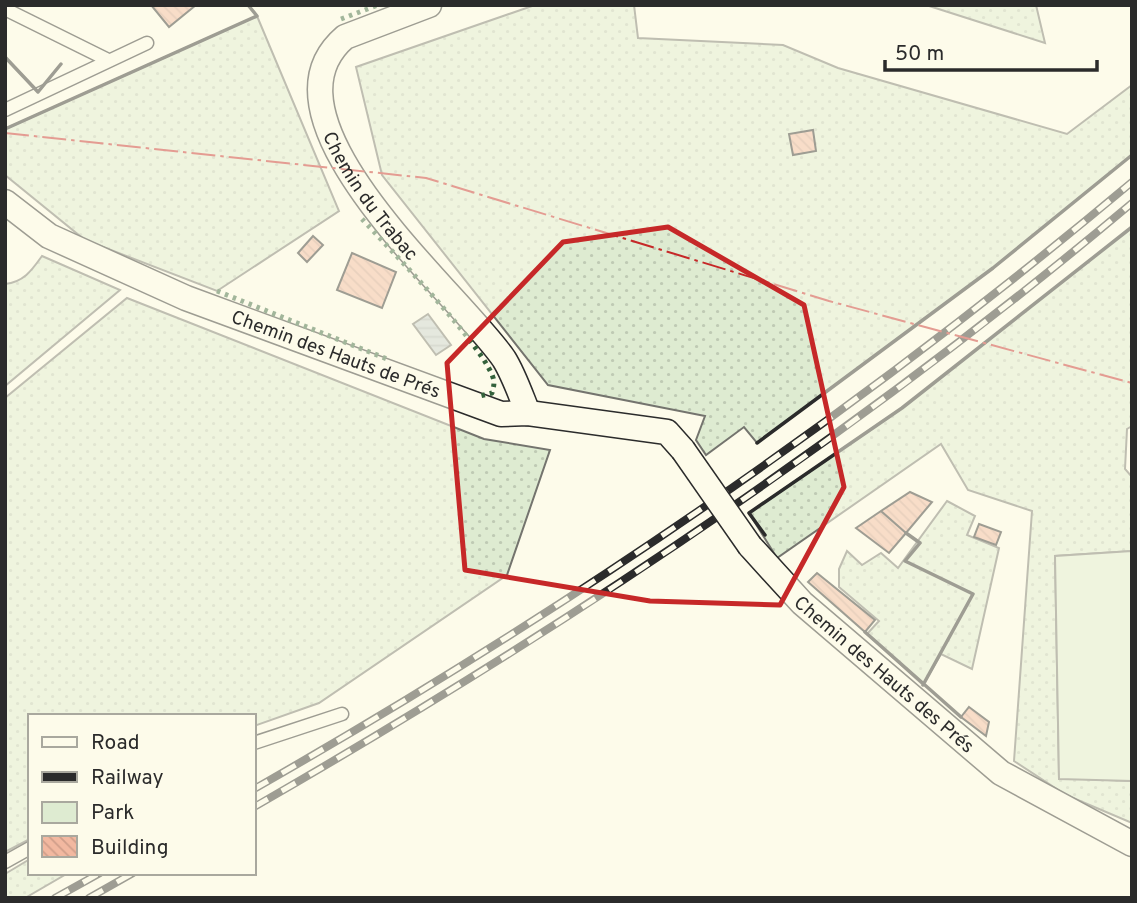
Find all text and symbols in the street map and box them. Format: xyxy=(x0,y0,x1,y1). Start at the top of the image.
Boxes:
scale bar xyxy=(885,28,1097,72)
text: 50 m xyxy=(895,41,944,68)
street label: Chemin du Trabac xyxy=(316,128,423,266)
street label: Chemin des Hauts de Prés xyxy=(228,306,443,405)
street label: Chemin des Hauts des Prés xyxy=(788,591,979,759)
legend xyxy=(28,714,256,875)
text: Road xyxy=(91,730,140,757)
text: Railway xyxy=(91,765,164,792)
text: Park xyxy=(91,800,134,827)
text: Building xyxy=(91,835,169,862)

